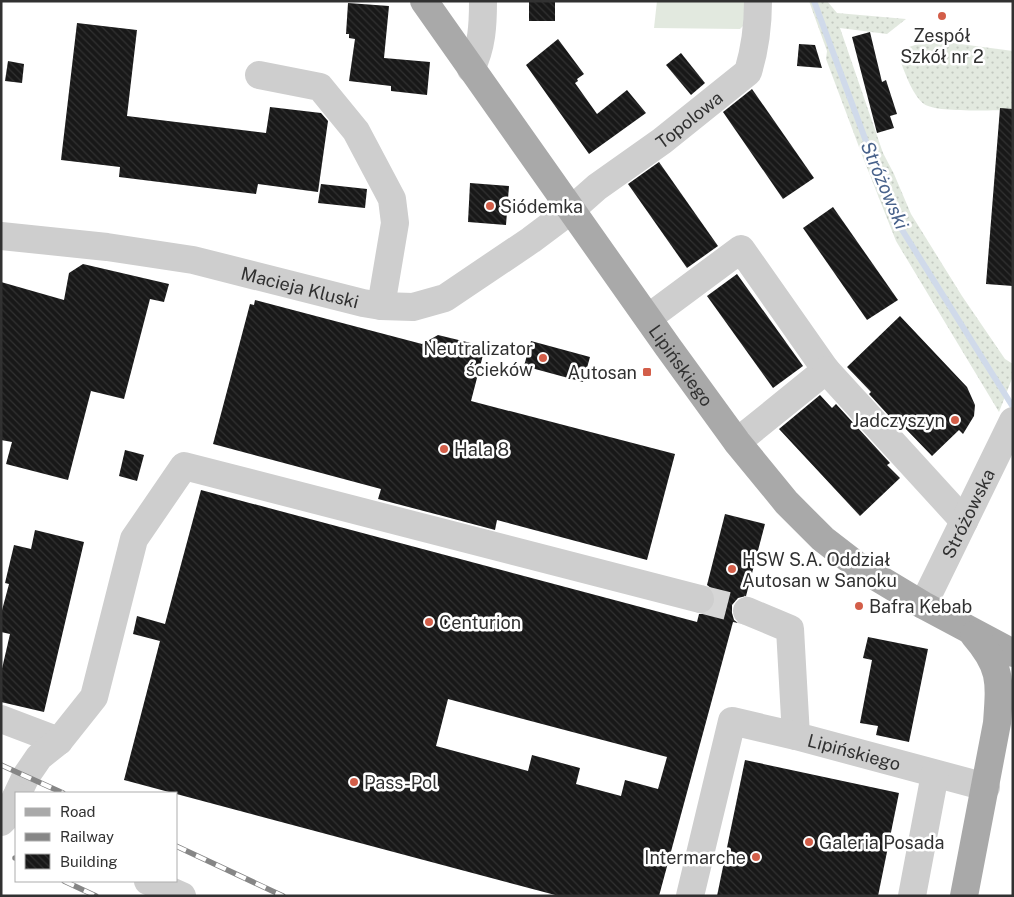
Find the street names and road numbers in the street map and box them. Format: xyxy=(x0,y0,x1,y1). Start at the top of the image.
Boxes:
street label: Topolowa xyxy=(652,86,726,153)
street label: Macieja Kluski xyxy=(239,262,361,312)
street label: Lipińskiego xyxy=(645,320,718,410)
street label: Stróżowska xyxy=(937,465,999,562)
street label: Lipińskiego xyxy=(805,729,903,774)

